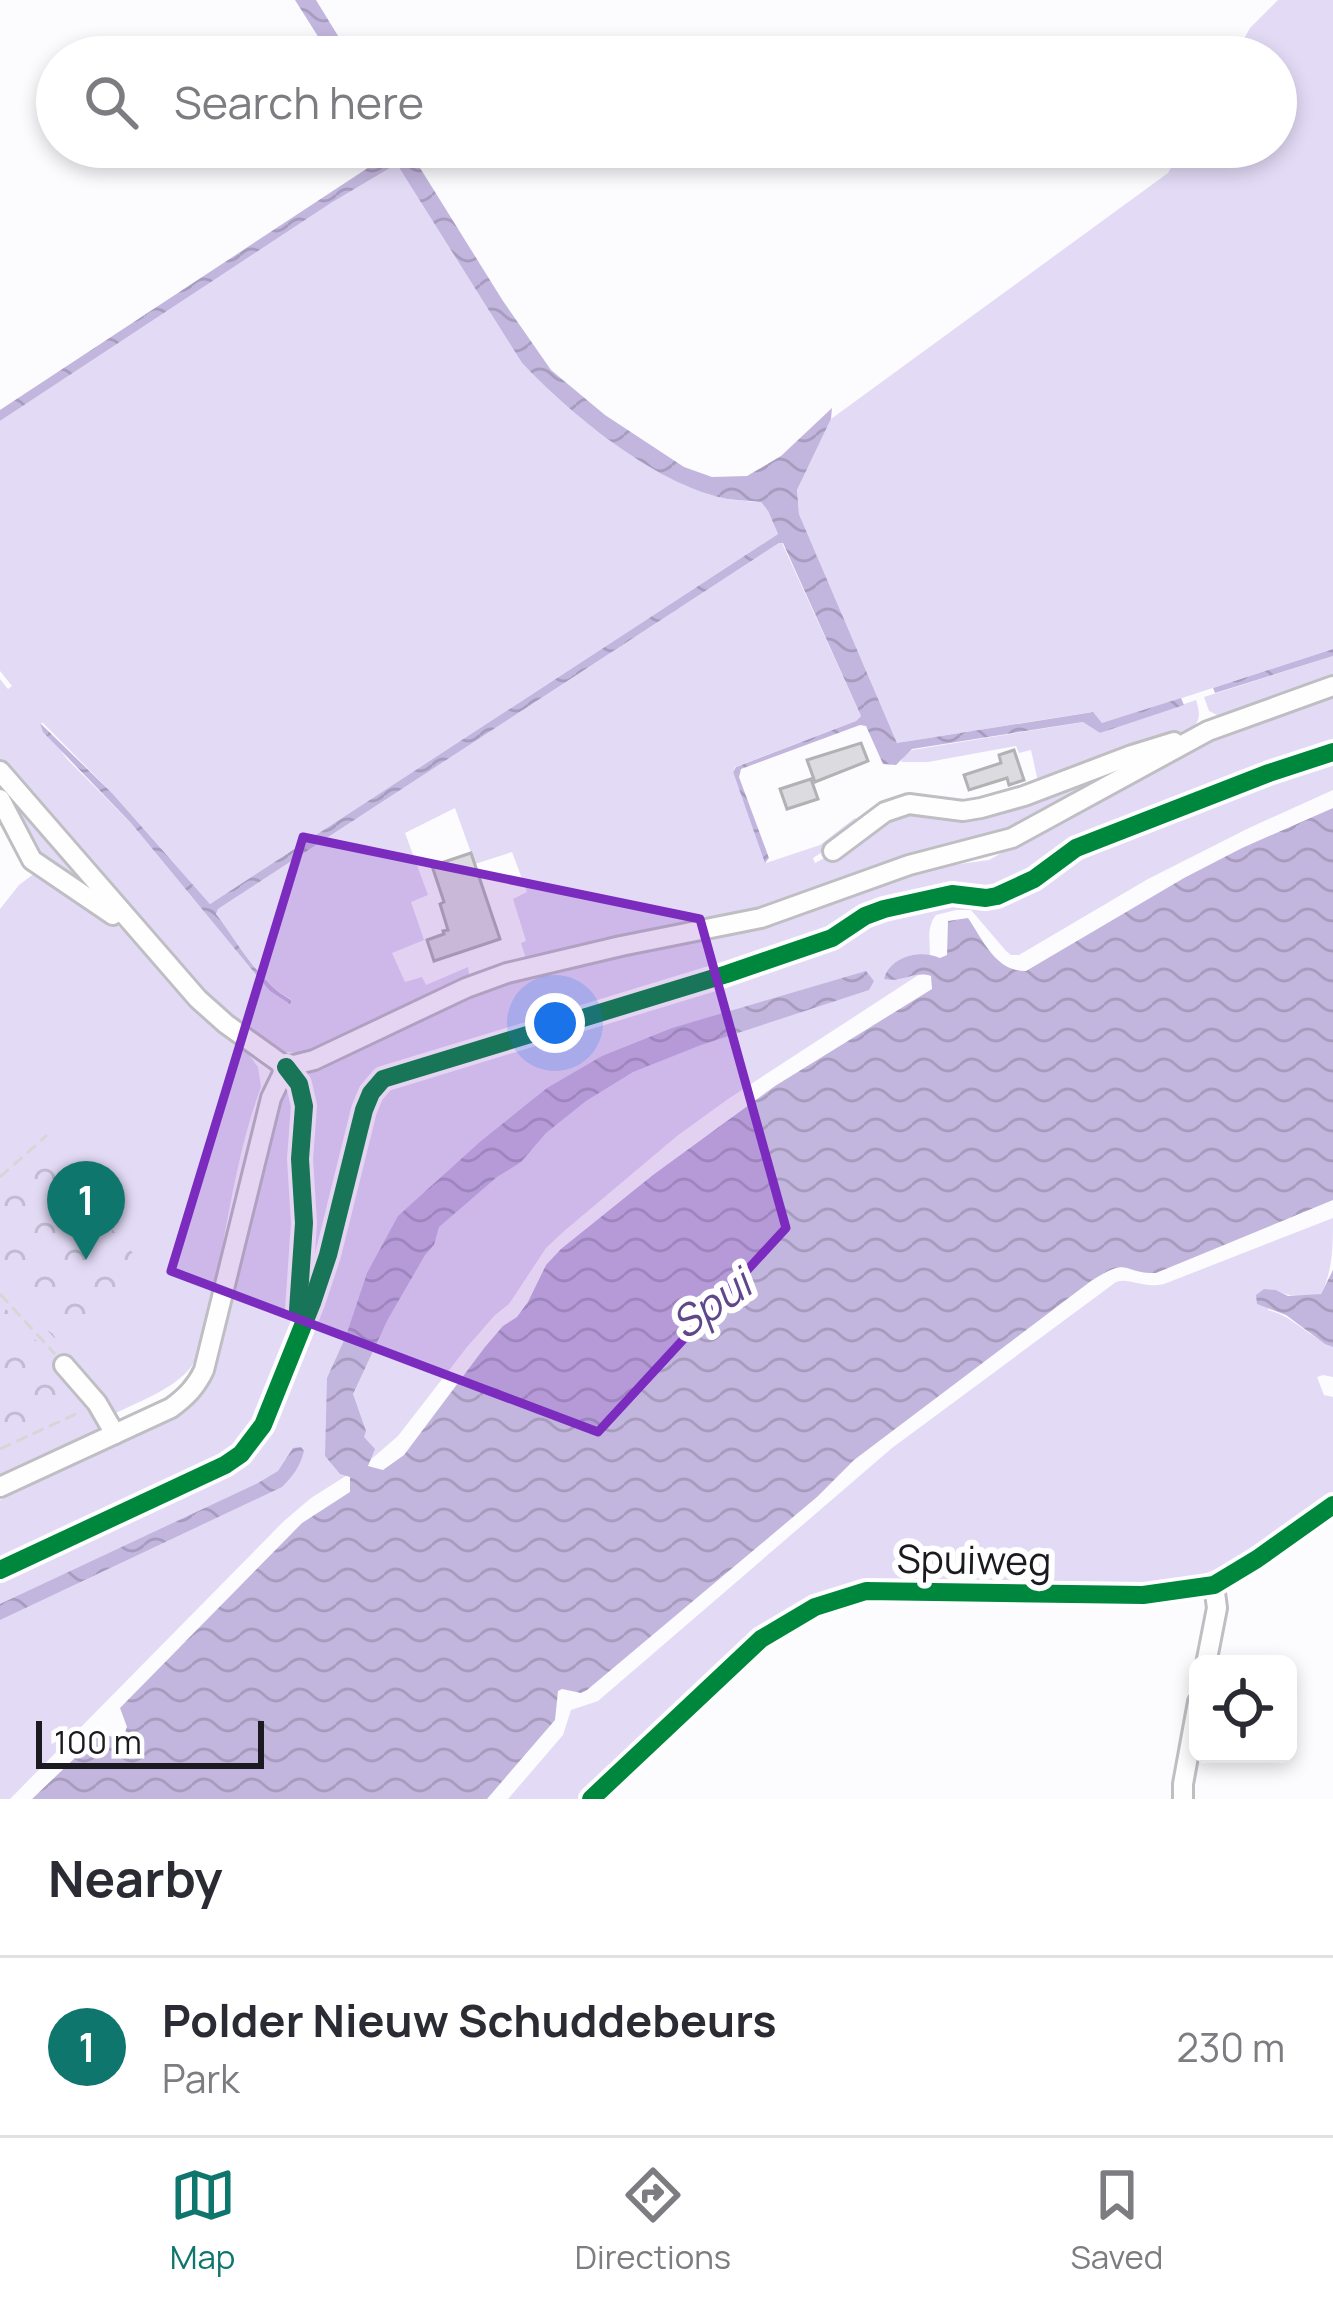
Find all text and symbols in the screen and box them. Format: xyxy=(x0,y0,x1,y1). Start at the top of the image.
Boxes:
search box xyxy=(36,36,1297,168)
icon: search xyxy=(78,69,144,135)
text: Search here xyxy=(174,71,424,133)
your location xyxy=(525,993,585,1053)
pin: 1 xyxy=(47,1161,125,1260)
water label: Spui xyxy=(659,1252,766,1351)
street label: Spuiweg xyxy=(896,1531,1052,1587)
map controls xyxy=(1189,1655,1297,1763)
button: locate xyxy=(1189,1655,1297,1763)
scale bar xyxy=(36,1715,264,1768)
text: 100 m xyxy=(54,1719,142,1764)
text: Nearby xyxy=(48,1843,223,1912)
text: Polder Nieuw Schuddebeurs xyxy=(162,1989,777,2051)
text: 1 xyxy=(78,2020,96,2074)
text: 230 m xyxy=(1177,2020,1285,2074)
text: Park xyxy=(162,2051,240,2105)
tab: Map xyxy=(170,2162,236,2279)
tab: Directions xyxy=(575,2162,731,2279)
tab: Saved xyxy=(1070,2162,1163,2279)

